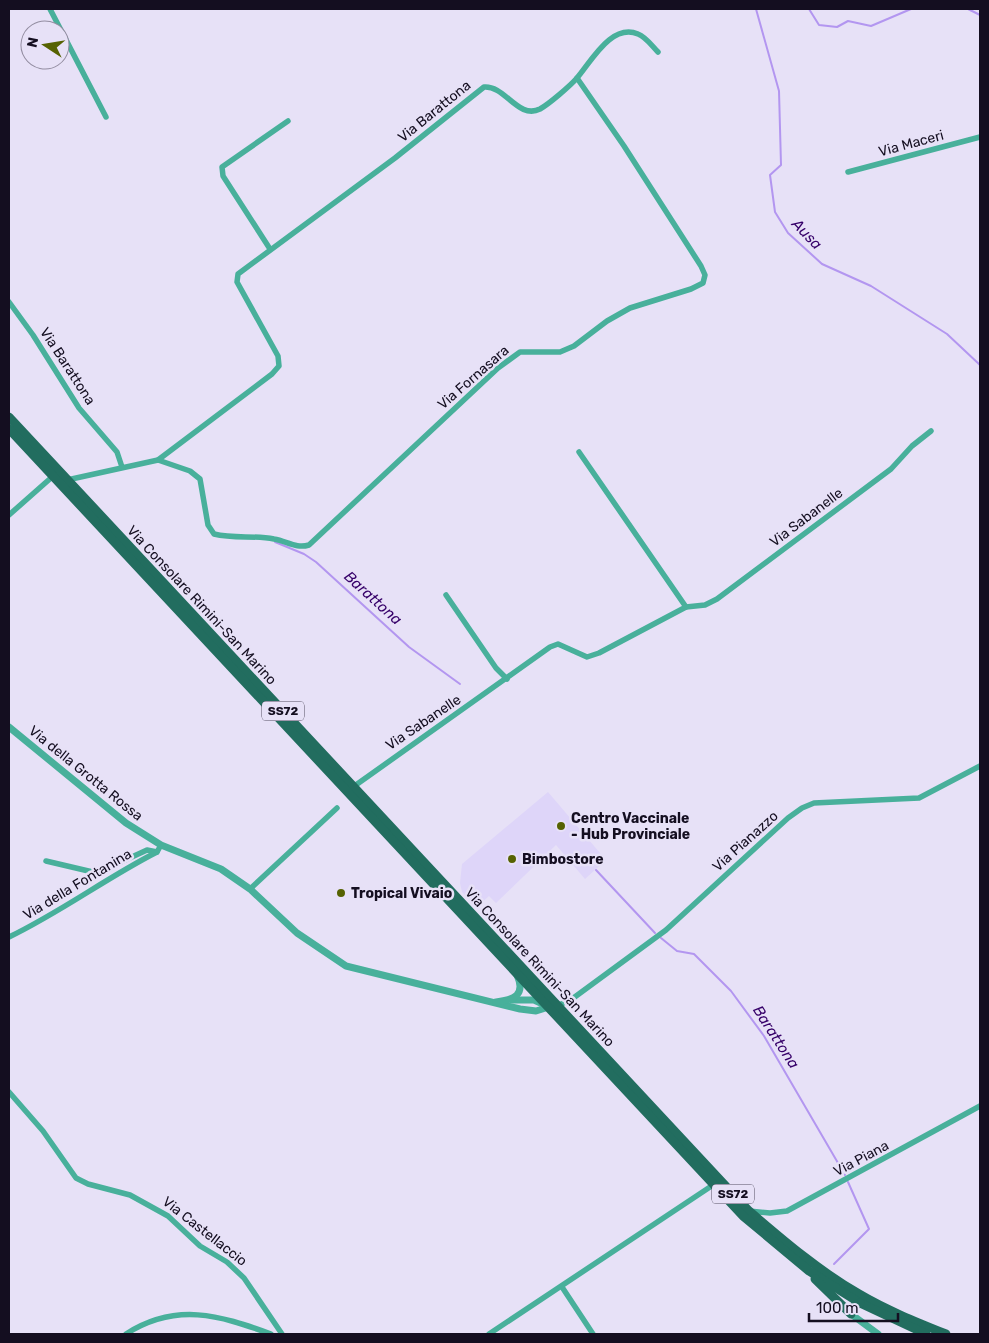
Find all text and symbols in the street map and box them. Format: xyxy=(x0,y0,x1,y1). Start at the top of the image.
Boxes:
north arrow xyxy=(20,20,70,70)
text: N xyxy=(23,36,42,49)
street label: Via Barattona xyxy=(394,77,474,146)
street label: Via Maceri xyxy=(877,127,946,160)
water label: Ausa xyxy=(788,214,826,253)
street label: Via Barattona xyxy=(36,324,99,408)
street label: Via Fornasara xyxy=(434,342,513,413)
street label: Via Sabanelle xyxy=(766,484,846,550)
street label: Via Consolare Rimini-San Marino xyxy=(123,522,280,688)
water label: Barattona xyxy=(340,567,406,629)
street label: Via Sabanelle xyxy=(382,691,464,754)
road number: SS72 xyxy=(262,701,304,720)
street label: Via della Grotta Rossa xyxy=(25,722,146,825)
street label: Via Pianazzo xyxy=(709,808,782,875)
place label: Centro Vaccinale - Hub Provinciale xyxy=(571,810,690,843)
marker: Centro Vaccinale - Hub Provinciale xyxy=(555,820,567,832)
street label: Via della Fontanina xyxy=(20,845,135,924)
place label: Bimbostore xyxy=(522,851,603,868)
marker: Bimbostore xyxy=(506,853,518,865)
street label: Via Consolare Rimini-San Marino xyxy=(461,884,618,1050)
place label: Tropical Vivaio xyxy=(351,885,452,902)
marker: Tropical Vivaio xyxy=(335,887,347,899)
water label: Barattona xyxy=(749,1002,803,1072)
street label: Via Piana xyxy=(831,1137,892,1180)
road number: SS72 xyxy=(712,1184,754,1204)
street label: Via Castellaccio xyxy=(159,1193,250,1270)
scale bar xyxy=(809,1290,898,1322)
text: 100 m xyxy=(816,1299,858,1317)

